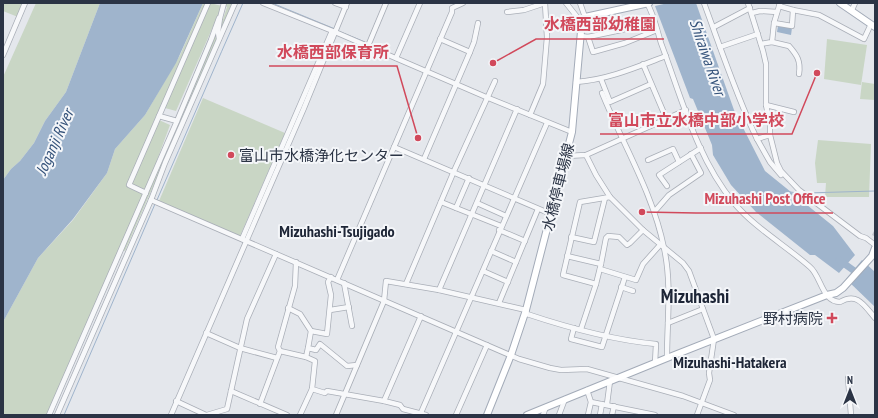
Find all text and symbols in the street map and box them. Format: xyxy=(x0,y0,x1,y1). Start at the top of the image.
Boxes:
callout: 水橋西部幼稚園 xyxy=(536,11,664,39)
text: 水橋西部幼稚園 xyxy=(544,14,656,34)
water label: Shiraiwa River xyxy=(686,16,731,100)
callout: 水橋西部保育所 xyxy=(269,38,397,66)
text: 水橋西部保育所 xyxy=(277,42,389,62)
water label: Joganji River xyxy=(30,104,78,179)
callout: 富山市立水橋中部小学校 xyxy=(600,106,792,134)
text: 富山市立水橋中部小学校 xyxy=(608,110,784,130)
street label: 水橋停車場線 xyxy=(538,141,578,233)
place label: 富山市水橋浄化センター xyxy=(239,146,404,165)
marker: 富山市水橋浄化センター xyxy=(226,150,236,160)
callout: Mizuhashi Post Office xyxy=(696,185,833,213)
text: Mizuhashi Post Office xyxy=(704,188,826,208)
district label: Mizuhashi-Tsujigado xyxy=(279,221,395,241)
district label: Mizuhashi xyxy=(661,284,729,308)
place label: 野村病院 xyxy=(763,309,823,328)
marker: 野村病院 xyxy=(826,312,838,324)
district label: Mizuhashi-Hatakera xyxy=(673,352,787,372)
north arrow xyxy=(830,370,870,410)
text: N xyxy=(847,373,853,387)

